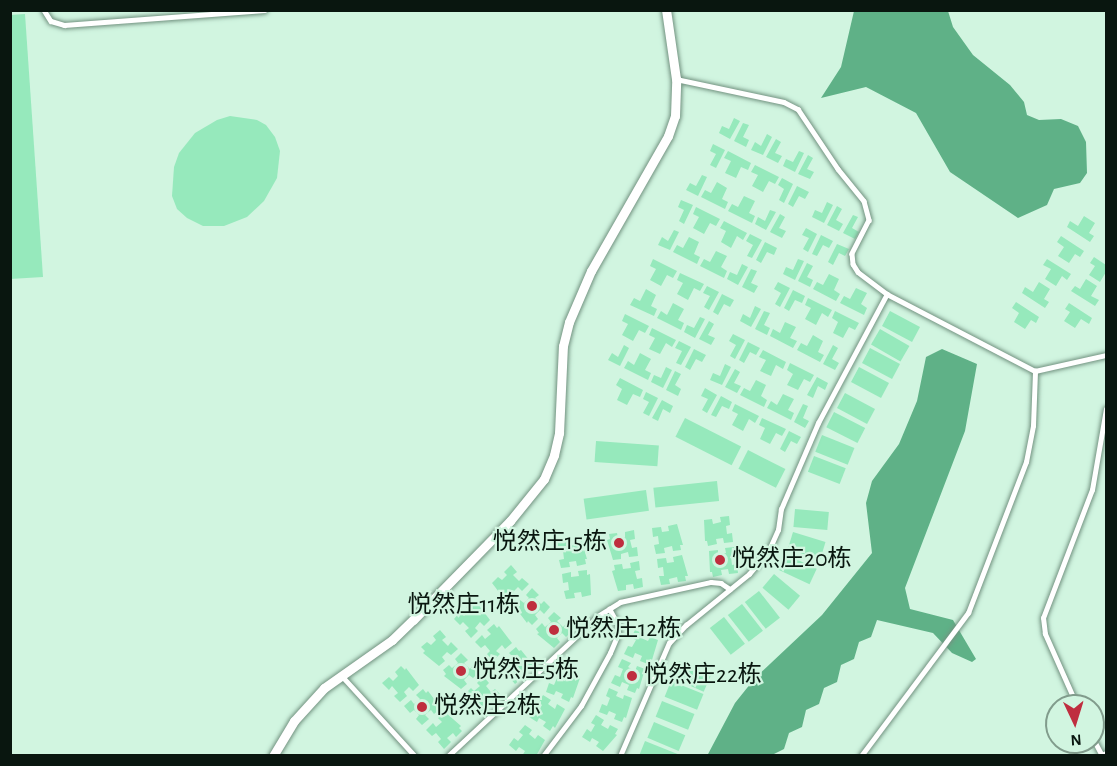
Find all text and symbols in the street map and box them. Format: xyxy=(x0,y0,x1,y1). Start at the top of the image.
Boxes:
place label: 悦然庄15栋 xyxy=(493,529,607,557)
marker: 悦然庄15栋 xyxy=(612,536,626,550)
place label: 悦然庄20栋 xyxy=(732,546,852,574)
marker: 悦然庄20栋 xyxy=(713,553,727,567)
place label: 悦然庄11栋 xyxy=(407,592,520,620)
marker: 悦然庄11栋 xyxy=(525,599,539,613)
place label: 悦然庄12栋 xyxy=(566,616,681,644)
marker: 悦然庄12栋 xyxy=(547,623,561,637)
place label: 悦然庄5栋 xyxy=(473,657,579,685)
place label: 悦然庄22栋 xyxy=(644,662,762,690)
marker: 悦然庄5栋 xyxy=(454,664,468,678)
marker: 悦然庄22栋 xyxy=(625,669,639,683)
place label: 悦然庄2栋 xyxy=(434,693,541,721)
north arrow xyxy=(1045,694,1105,754)
marker: 悦然庄2栋 xyxy=(415,700,429,714)
text: N xyxy=(1070,732,1082,748)

